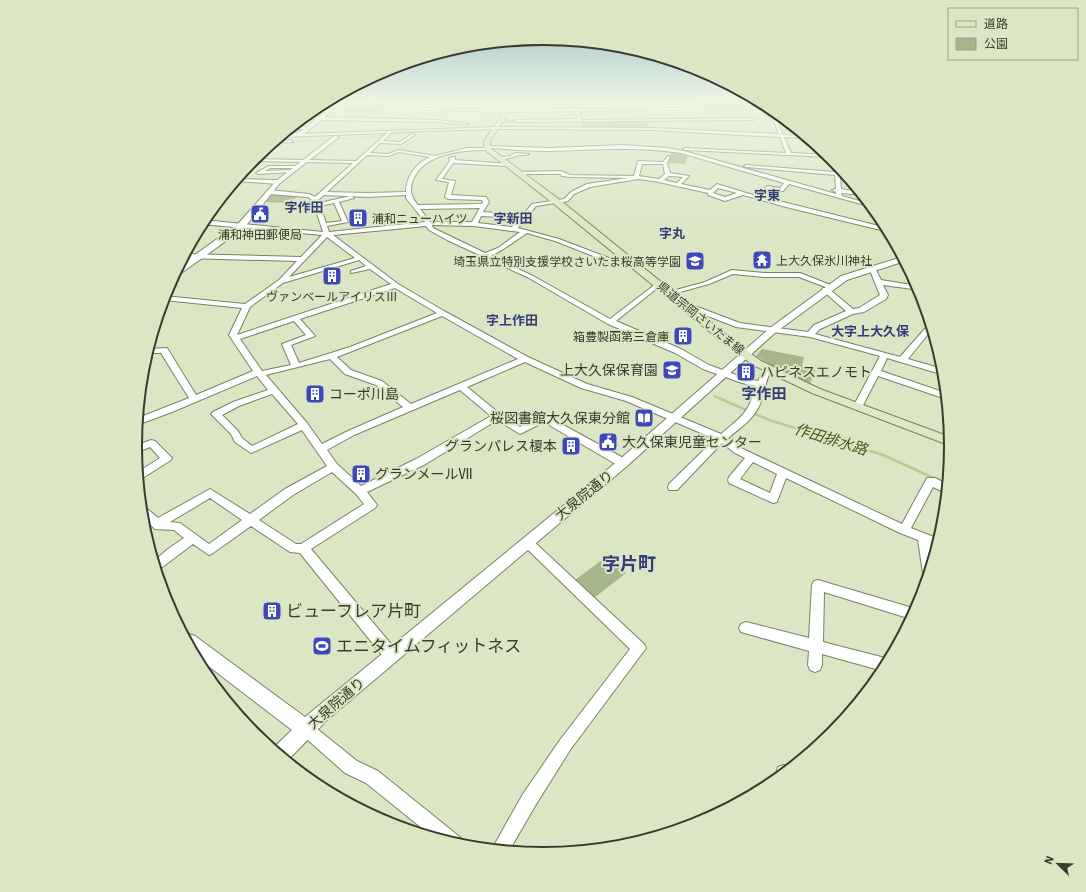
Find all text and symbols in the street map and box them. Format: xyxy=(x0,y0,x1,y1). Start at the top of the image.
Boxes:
legend xyxy=(948,8,1078,60)
text: 道路 xyxy=(984,16,1008,31)
text: 公園 xyxy=(984,36,1008,51)
district label: 字東 xyxy=(754,187,780,204)
district label: 字作田 xyxy=(284,199,324,216)
public building icon: 浦和神田郵便局 xyxy=(249,203,271,225)
building icon: 浦和ニューハイツ xyxy=(347,207,369,229)
district label: 字新田 xyxy=(493,210,533,227)
place label: 浦和ニューハイツ xyxy=(372,211,468,226)
district label: 字丸 xyxy=(659,225,685,242)
place label: 浦和神田郵便局 xyxy=(218,227,302,242)
temple icon: 上大久保氷川神社 xyxy=(751,249,773,271)
school or university icon: 埼玉県立特別支援学校さいたま桜高等学園 xyxy=(684,250,706,272)
place label: 上大久保氷川神社 xyxy=(776,253,872,268)
place label: 埼玉県立特別支援学校さいたま桜高等学園 xyxy=(453,254,681,269)
building icon: ヴァンベールアイリスⅢ xyxy=(321,265,343,287)
street label: 県道宗岡さいたま線 xyxy=(654,278,748,358)
place label: ヴァンベールアイリスⅢ xyxy=(266,289,398,304)
district label: 字上作田 xyxy=(486,312,538,329)
district label: 大字上大久保 xyxy=(831,323,909,340)
building icon: 箱豊製函第三倉庫 xyxy=(672,325,694,347)
place label: 箱豊製函第三倉庫 xyxy=(573,329,669,344)
school or university icon: 上大久保保育園 xyxy=(661,359,683,381)
place label: 上大久保保育園 xyxy=(560,361,658,379)
building icon: ハピネスエノモト xyxy=(735,361,757,383)
place label: ハピネスエノモト xyxy=(760,363,872,381)
building icon: コーポ川島 xyxy=(304,383,326,405)
district label: 字作田 xyxy=(741,384,787,403)
place label: コーポ川島 xyxy=(329,385,399,403)
library icon: 桜図書館大久保東分館 xyxy=(633,407,655,429)
place label: 桜図書館大久保東分館 xyxy=(490,409,630,427)
water label: 作田排水路 xyxy=(792,419,872,460)
public building icon: 大久保東児童センター xyxy=(597,431,619,453)
place label: 大久保東児童センター xyxy=(622,433,762,451)
building icon: グランパレス榎本 xyxy=(560,435,582,457)
place label: グランパレス榎本 xyxy=(445,437,557,455)
building icon: グランメールⅦ xyxy=(350,463,372,485)
place label: グランメールⅦ xyxy=(375,465,473,483)
street label: 大泉院通り xyxy=(551,466,617,524)
district label: 字片町 xyxy=(602,552,656,575)
building icon: ビューフレア片町 xyxy=(261,600,283,622)
place label: ビューフレア片町 xyxy=(286,600,421,622)
sports icon: エニタイムフィットネス xyxy=(311,635,333,657)
place label: エニタイムフィットネス xyxy=(336,635,521,657)
street label: 大泉院通り xyxy=(304,673,368,733)
north arrow xyxy=(1038,844,1078,884)
text: N xyxy=(1041,854,1057,866)

